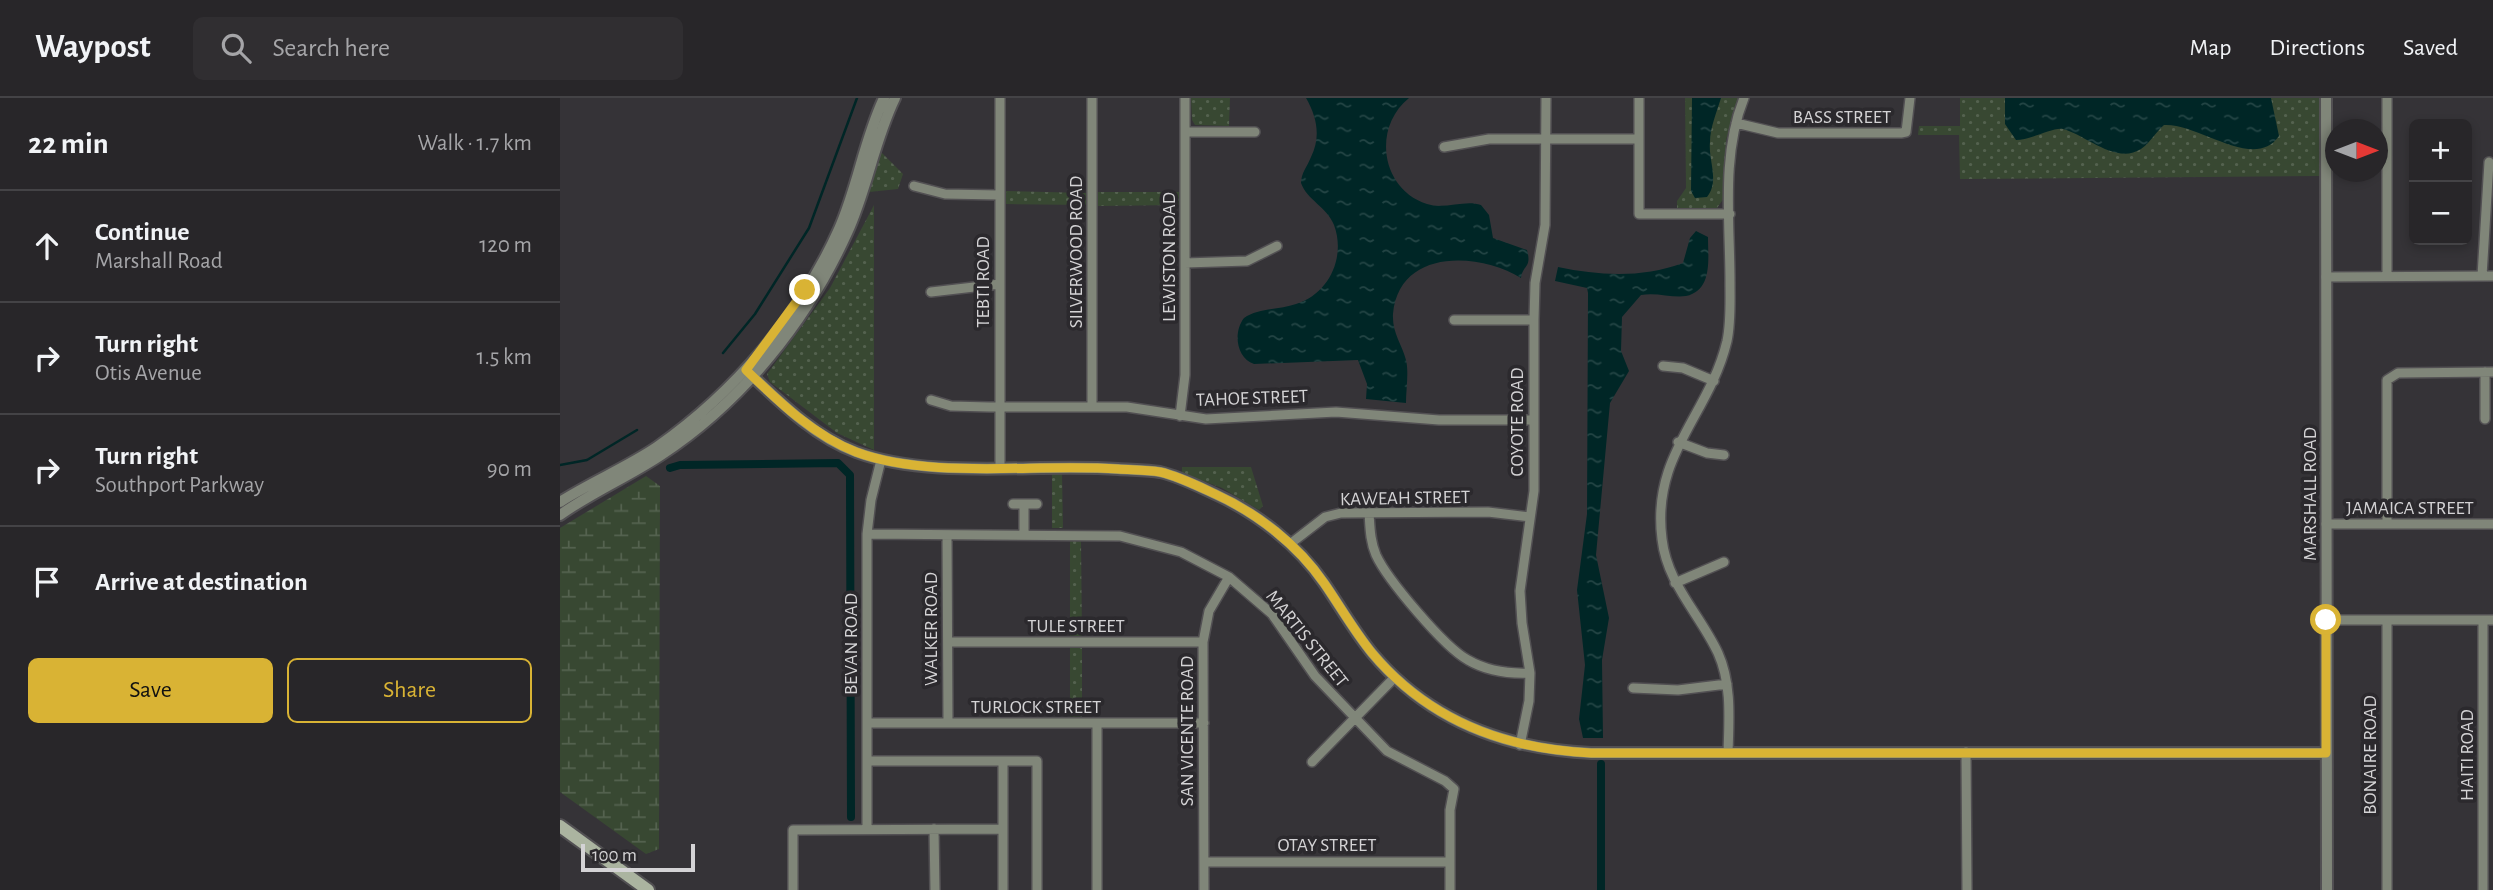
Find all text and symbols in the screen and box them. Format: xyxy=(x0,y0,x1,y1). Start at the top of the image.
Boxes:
search box xyxy=(193,17,683,80)
icon: search xyxy=(217,29,255,67)
text: Waypost xyxy=(35,31,151,64)
text: Search here xyxy=(273,35,390,61)
text: Map xyxy=(2189,36,2231,60)
text: Directions xyxy=(2269,36,2365,60)
text: Saved xyxy=(2403,36,2458,60)
street label: BASS STREET xyxy=(1793,108,1891,127)
north arrow xyxy=(2325,119,2388,182)
map controls xyxy=(2409,119,2472,245)
button: + xyxy=(2409,119,2472,182)
text: 22 min xyxy=(28,129,109,159)
text: Walk · 1.7 km xyxy=(418,132,532,155)
street label: SILVERWOOD ROAD xyxy=(1067,176,1086,328)
button: − xyxy=(2409,182,2472,245)
street label: LEWISTON ROAD xyxy=(1160,192,1179,322)
text: Continue xyxy=(95,219,190,245)
icon: ahead xyxy=(28,227,66,265)
text: 120 m xyxy=(479,234,532,257)
street label: TEBTI ROAD xyxy=(974,236,993,328)
text: Marshall Road xyxy=(95,250,223,273)
route end xyxy=(789,274,820,305)
text: Turn right xyxy=(95,331,198,357)
icon: right xyxy=(28,339,66,377)
text: 1.5 km xyxy=(477,346,532,369)
text: Otis Avenue xyxy=(95,362,202,385)
street label: COYOTE ROAD xyxy=(1508,368,1527,476)
street label: TAHOE STREET xyxy=(1196,387,1309,410)
street label: MARSHALL ROAD xyxy=(2301,427,2320,561)
text: Turn right xyxy=(95,443,198,469)
icon: right xyxy=(28,451,66,489)
text: 90 m xyxy=(487,458,532,481)
text: Southport Parkway xyxy=(95,474,264,497)
street label: KAWEAH STREET xyxy=(1340,488,1470,509)
street label: JAMAICA STREET xyxy=(2346,499,2474,518)
icon: arrive xyxy=(28,563,66,601)
text: Arrive at destination xyxy=(95,569,308,595)
street label: WALKER ROAD xyxy=(922,572,941,686)
street label: MARTIS STREET xyxy=(1262,587,1351,691)
street label: BEVAN ROAD xyxy=(842,593,861,695)
route start xyxy=(2310,604,2341,635)
street label: TULE STREET xyxy=(1027,617,1125,636)
street label: SAN VICENTE ROAD xyxy=(1178,656,1197,806)
button: Save xyxy=(28,658,273,723)
button: Share xyxy=(287,658,532,723)
street label: BONAIRE ROAD xyxy=(2361,695,2380,815)
street label: TURLOCK STREET xyxy=(971,698,1101,717)
street label: HAITI ROAD xyxy=(2458,709,2477,801)
street label: OTAY STREET xyxy=(1278,836,1376,855)
scale bar xyxy=(581,841,695,873)
text: 100 m xyxy=(592,846,637,865)

